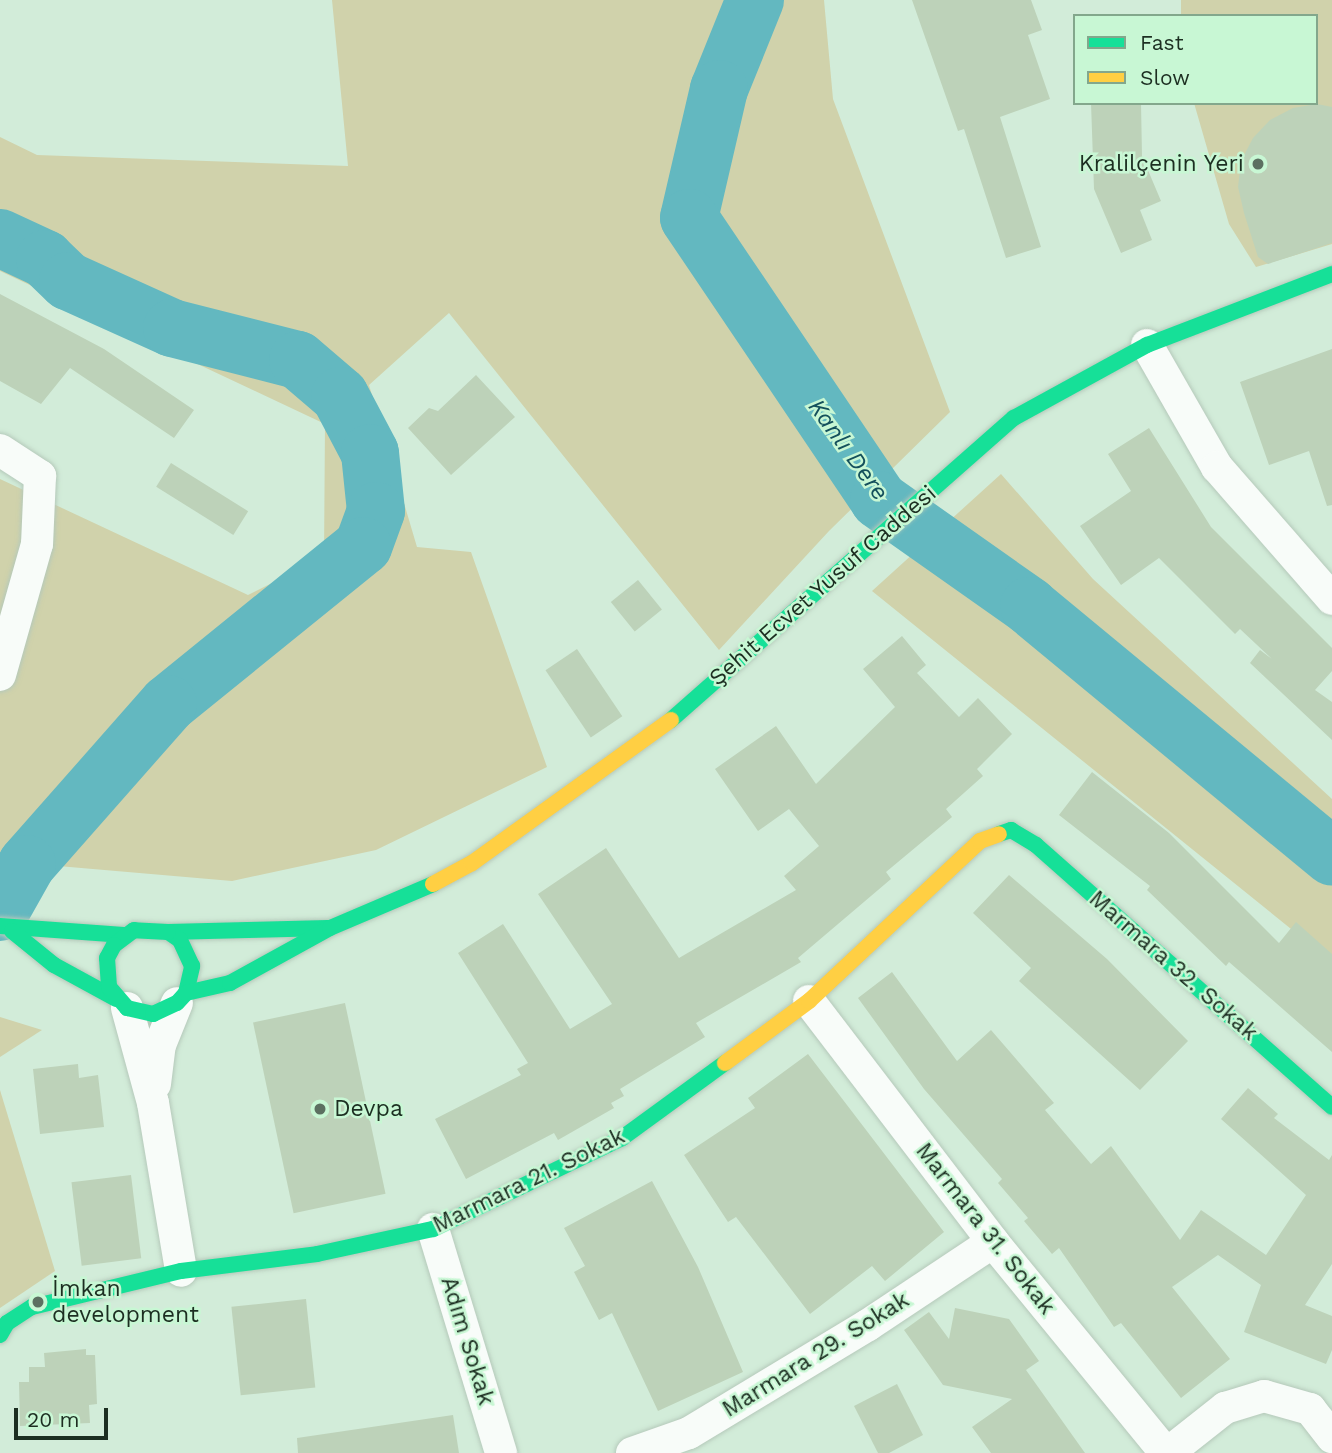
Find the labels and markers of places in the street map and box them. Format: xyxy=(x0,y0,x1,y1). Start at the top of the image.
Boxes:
place label: Kralilçenin Yeri xyxy=(1078,150,1244,178)
marker: Kralilçenin Yeri xyxy=(1250,156,1266,172)
place label: Devpa xyxy=(334,1095,403,1123)
marker: Devpa xyxy=(312,1101,328,1117)
place label: İmkan development xyxy=(52,1275,199,1329)
marker: İmkan development xyxy=(30,1294,46,1310)

